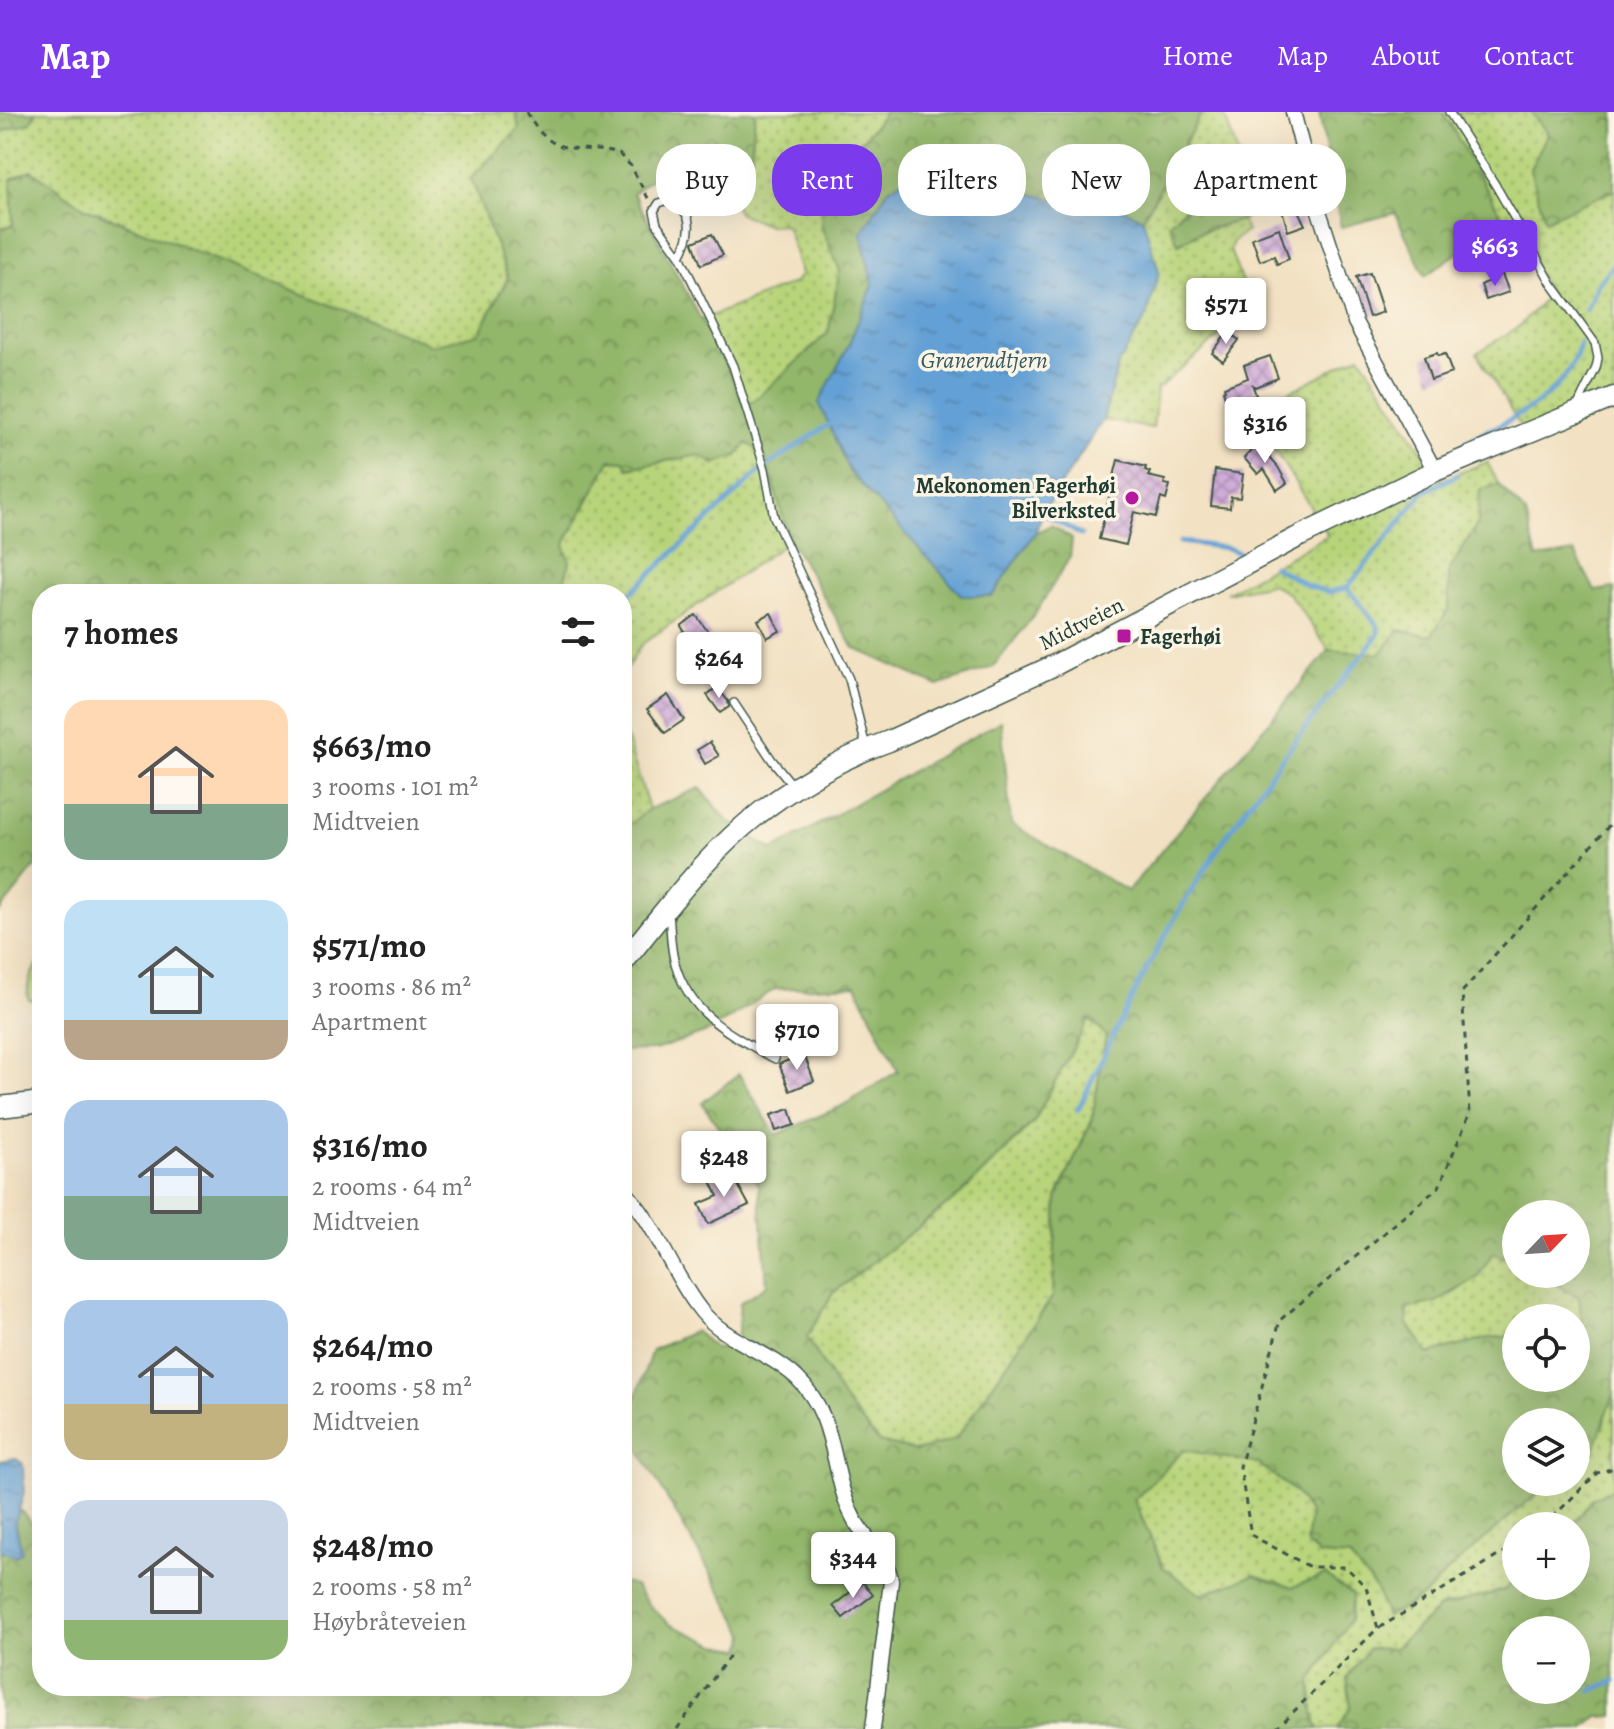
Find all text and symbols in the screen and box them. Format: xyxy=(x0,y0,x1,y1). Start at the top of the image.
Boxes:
text: Map xyxy=(40,30,110,82)
text: Home xyxy=(1162,37,1233,75)
text: Map xyxy=(1277,37,1328,75)
text: About xyxy=(1372,37,1440,75)
text: Contact xyxy=(1484,37,1574,75)
chip: Buy xyxy=(656,144,756,216)
chip: Rent xyxy=(772,144,882,216)
chip: Filters xyxy=(898,144,1026,216)
chip: New xyxy=(1042,144,1150,216)
chip: Apartment xyxy=(1166,144,1346,216)
pin: $663 xyxy=(1448,220,1542,288)
text: $663 xyxy=(1471,228,1519,263)
pin: $571 xyxy=(1179,278,1273,346)
text: $571 xyxy=(1204,286,1248,321)
water label: Granerudtjern xyxy=(920,344,1048,376)
pin: $316 xyxy=(1218,397,1312,465)
text: $316 xyxy=(1243,405,1287,440)
place label: Mekonomen Fagerhøi Bilverksted xyxy=(916,471,1116,526)
marker: Mekonomen Fagerhøi Bilverksted xyxy=(1123,489,1141,507)
street label: Midtveien xyxy=(1034,590,1129,658)
text: 7 homes xyxy=(64,609,179,656)
icon: filters xyxy=(556,610,600,654)
place label: Fagerhøi xyxy=(1140,622,1221,652)
marker: Fagerhøi xyxy=(1115,627,1133,645)
pin: $264 xyxy=(672,632,766,700)
text: $264 xyxy=(694,640,744,675)
text: $663/mo xyxy=(312,722,431,769)
icon: home xyxy=(128,732,224,828)
text: 3 rooms · 101 m² xyxy=(312,769,478,804)
text: Midtveien xyxy=(312,804,420,839)
text: $571/mo xyxy=(312,922,426,969)
icon: home xyxy=(128,932,224,1028)
text: 3 rooms · 86 m² xyxy=(312,969,471,1004)
text: Apartment xyxy=(312,1004,427,1039)
pin: $710 xyxy=(750,1004,844,1072)
text: $710 xyxy=(774,1012,820,1047)
text: $316/mo xyxy=(312,1122,428,1169)
pin: $248 xyxy=(677,1131,771,1199)
icon: home xyxy=(128,1132,224,1228)
text: $248 xyxy=(699,1139,749,1174)
text: 2 rooms · 64 m² xyxy=(312,1169,472,1204)
north arrow xyxy=(1502,1200,1590,1288)
map controls xyxy=(1502,1200,1590,1704)
text: Midtveien xyxy=(312,1204,420,1239)
button: locate xyxy=(1502,1304,1590,1392)
text: $264/mo xyxy=(312,1322,433,1369)
icon: home xyxy=(128,1332,224,1428)
text: 2 rooms · 58 m² xyxy=(312,1369,472,1404)
text: Midtveien xyxy=(312,1404,420,1439)
button: layers xyxy=(1502,1408,1590,1496)
button: + xyxy=(1502,1512,1590,1600)
text: $248/mo xyxy=(312,1522,434,1569)
icon: home xyxy=(128,1532,224,1628)
pin: $344 xyxy=(806,1532,900,1600)
text: $344 xyxy=(829,1540,877,1575)
text: 2 rooms · 58 m² xyxy=(312,1569,472,1604)
text: Høybråteveien xyxy=(312,1604,467,1639)
button: − xyxy=(1502,1616,1590,1704)

